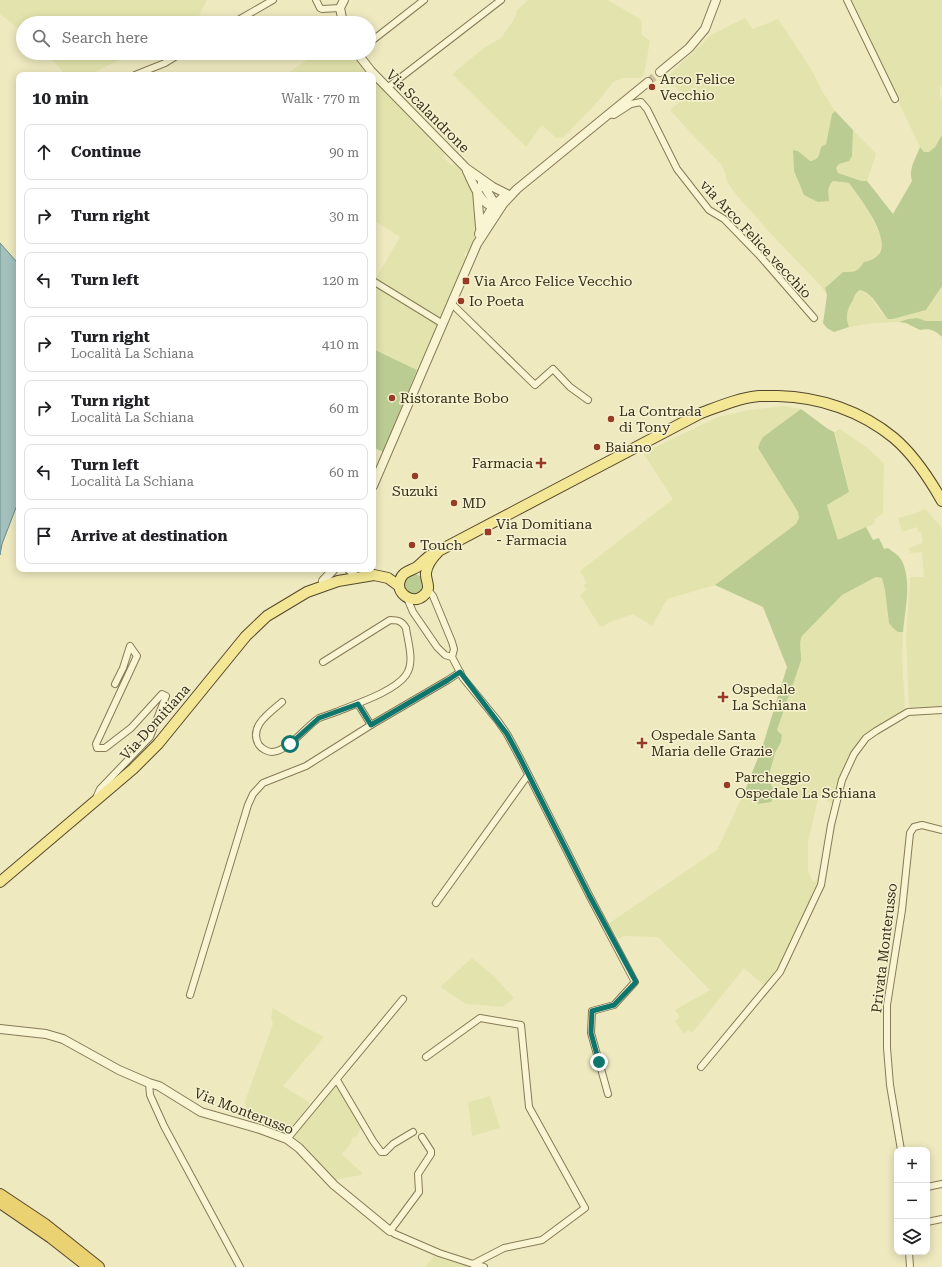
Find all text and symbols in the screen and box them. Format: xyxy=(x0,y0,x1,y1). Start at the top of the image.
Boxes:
search box xyxy=(16,16,376,60)
icon: search xyxy=(30,27,52,49)
text: Search here xyxy=(62,29,148,47)
street label: Via Scalandrone xyxy=(383,66,473,156)
place label: Arco Felice Vecchio xyxy=(660,71,735,103)
marker: Arco Felice Vecchio xyxy=(647,82,657,92)
text: 10 min xyxy=(32,88,89,108)
text: Walk · 770 m xyxy=(281,91,360,106)
icon: ahead xyxy=(33,141,55,163)
text: Continue xyxy=(71,143,141,161)
text: 90 m xyxy=(329,145,359,160)
street label: via Arco Felice vecchio xyxy=(697,177,815,301)
icon: right xyxy=(33,205,55,227)
text: Turn right xyxy=(71,207,150,225)
text: 30 m xyxy=(329,209,359,224)
icon: left xyxy=(33,269,55,291)
text: Turn left xyxy=(71,271,139,289)
text: 120 m xyxy=(322,273,359,288)
place label: Via Arco Felice Vecchio xyxy=(474,273,632,289)
marker: Via Arco Felice Vecchio xyxy=(461,276,471,286)
place label: Io Poeta xyxy=(469,293,524,309)
marker: Io Poeta xyxy=(456,296,466,306)
text: Turn right xyxy=(71,328,150,346)
icon: right xyxy=(33,333,55,355)
text: 410 m xyxy=(322,337,359,352)
text: Località La Schiana xyxy=(71,346,194,361)
place label: Ristorante Bobo xyxy=(400,390,509,406)
text: Turn right xyxy=(71,392,150,410)
marker: Ristorante Bobo xyxy=(387,393,397,403)
icon: right xyxy=(33,397,55,419)
text: 60 m xyxy=(329,401,359,416)
place label: La Contrada di Tony xyxy=(619,403,702,435)
text: Località La Schiana xyxy=(71,410,194,425)
marker: La Contrada di Tony xyxy=(606,414,616,424)
place label: Baiano xyxy=(605,439,652,455)
marker: Baiano xyxy=(592,442,602,452)
place label: Farmacia xyxy=(472,455,533,471)
text: Turn left xyxy=(71,456,139,474)
marker: Farmacia xyxy=(536,458,546,468)
icon: left xyxy=(33,461,55,483)
text: 60 m xyxy=(329,465,359,480)
marker: Suzuki xyxy=(410,471,420,481)
text: Località La Schiana xyxy=(71,474,194,489)
place label: Suzuki xyxy=(392,483,439,499)
place label: MD xyxy=(462,495,486,511)
marker: MD xyxy=(449,498,459,508)
place label: Via Domitiana - Farmacia xyxy=(496,516,592,548)
icon: arrive xyxy=(33,525,55,547)
text: Arrive at destination xyxy=(71,527,227,545)
marker: Via Domitiana - Farmacia xyxy=(483,527,493,537)
place label: Touch xyxy=(420,537,463,553)
marker: Touch xyxy=(407,540,417,550)
street label: Via Domitiana xyxy=(117,681,193,763)
place label: Ospedale La Schiana xyxy=(732,681,807,713)
marker: Ospedale La Schiana xyxy=(717,691,729,703)
place label: Ospedale Santa Maria delle Grazie xyxy=(651,727,773,759)
route start xyxy=(281,735,299,753)
marker: Ospedale Santa Maria delle Grazie xyxy=(636,737,648,749)
place label: Parcheggio Ospedale La Schiana xyxy=(735,769,877,801)
marker: Parcheggio Ospedale La Schiana xyxy=(722,780,732,790)
street label: Privata Monterusso xyxy=(868,882,900,1014)
route end xyxy=(590,1053,608,1071)
street label: Via Monterusso xyxy=(192,1085,296,1137)
map controls xyxy=(894,1147,930,1255)
button: + xyxy=(894,1147,930,1183)
button: − xyxy=(894,1183,930,1219)
button: layers xyxy=(894,1219,930,1255)

